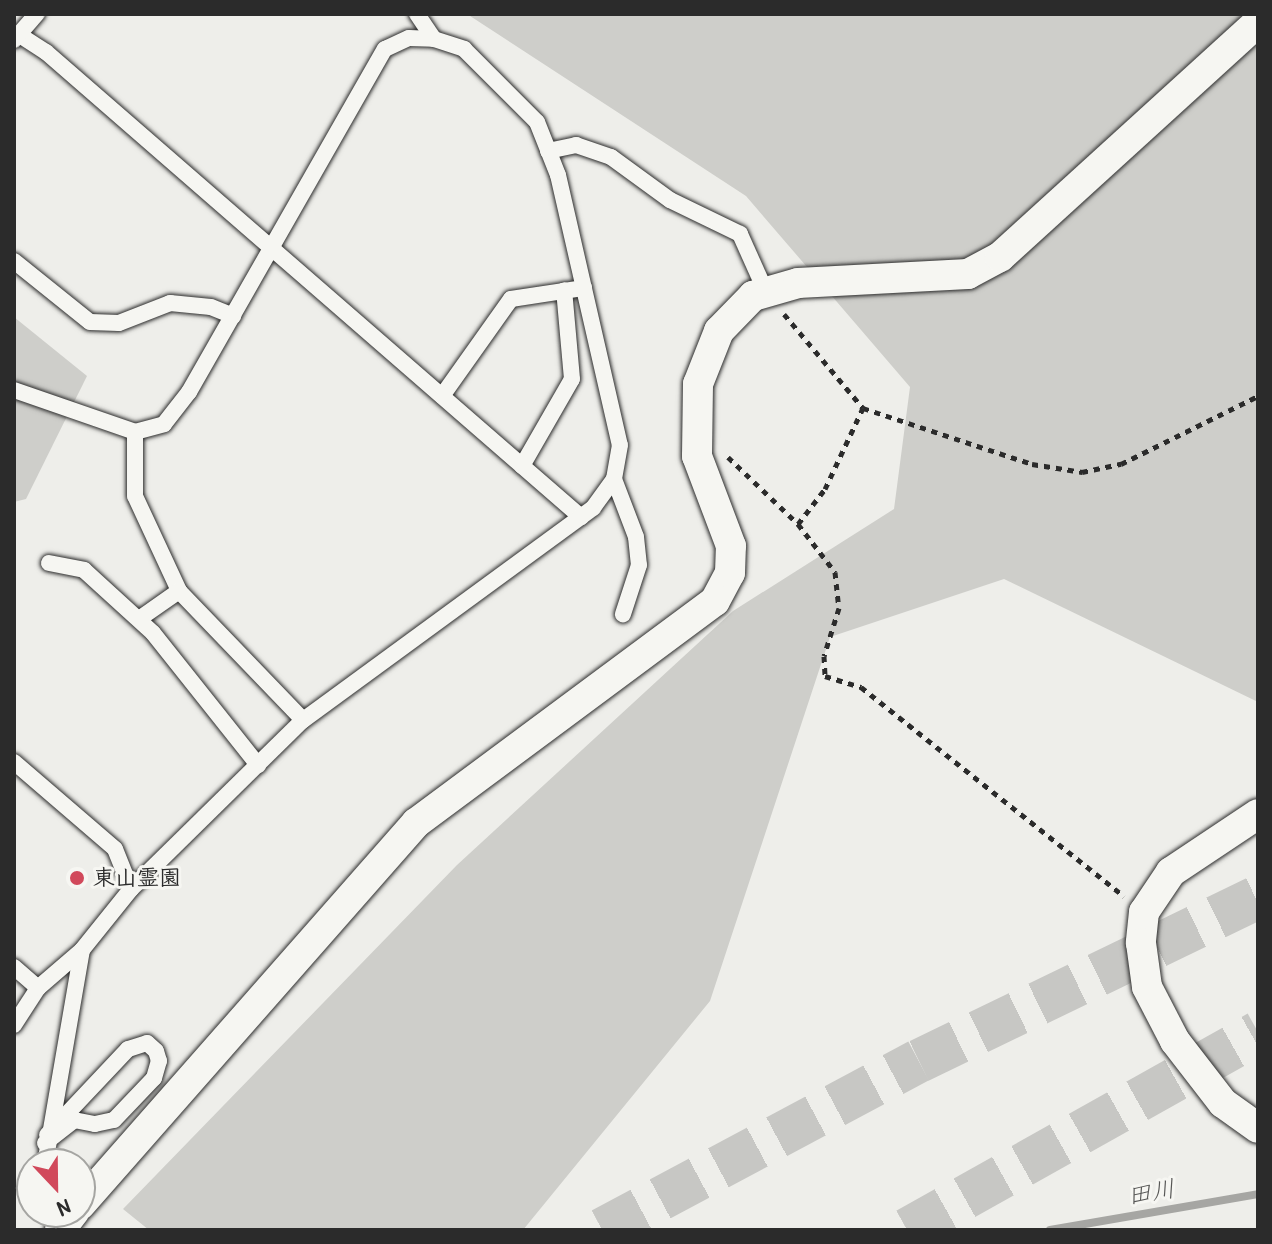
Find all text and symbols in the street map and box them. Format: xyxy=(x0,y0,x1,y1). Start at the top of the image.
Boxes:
place label: 東山霊園 xyxy=(93,865,181,891)
marker: 東山霊園 xyxy=(68,869,86,887)
north arrow xyxy=(16,1148,96,1228)
water label: 田川 xyxy=(1125,1174,1177,1210)
text: N xyxy=(53,1192,75,1225)

